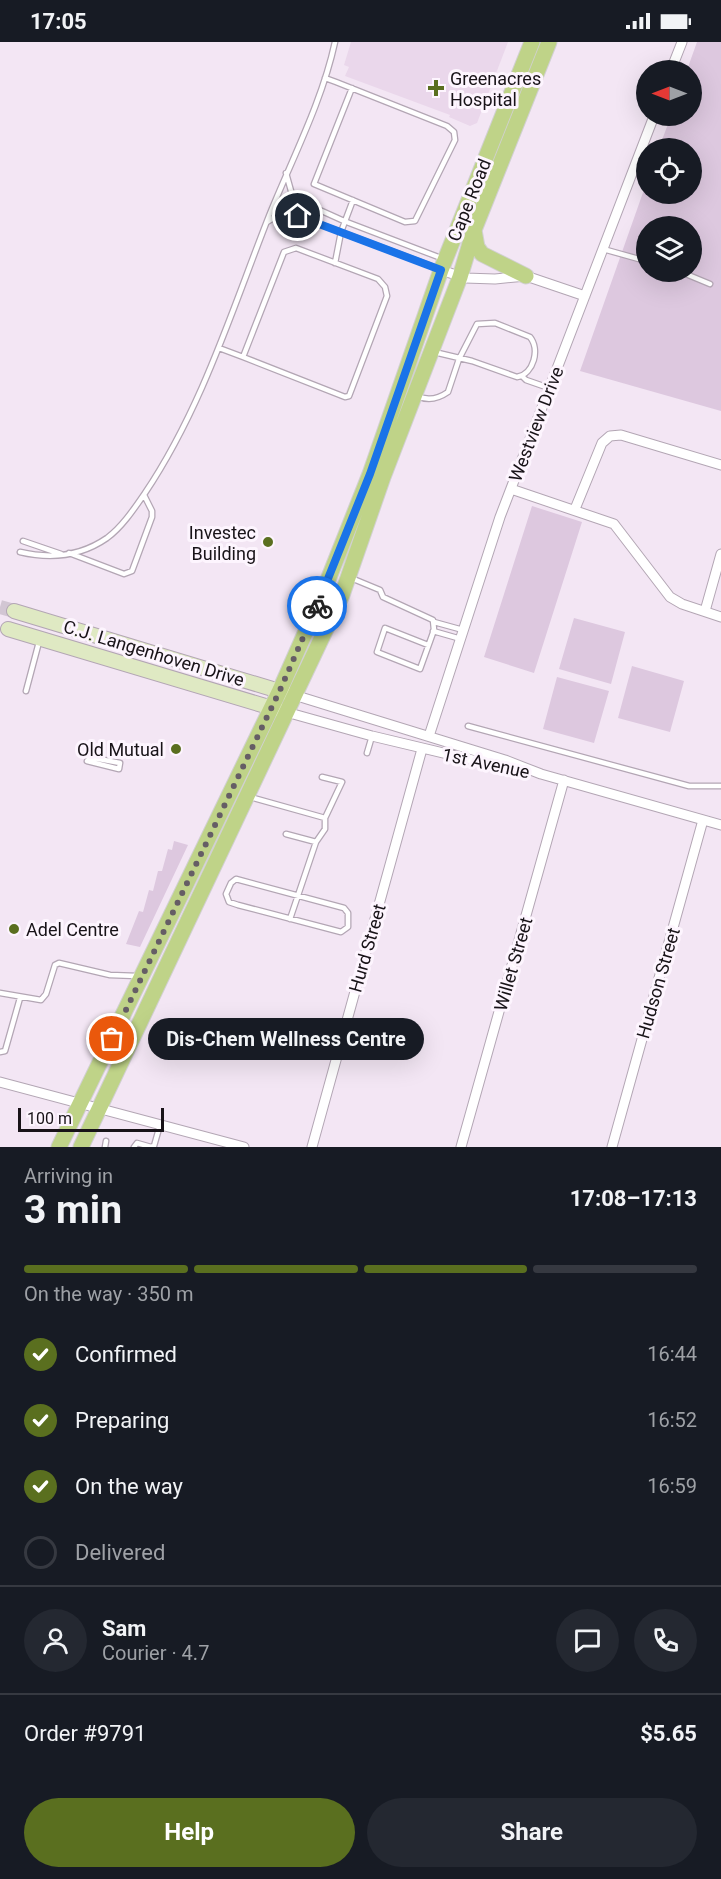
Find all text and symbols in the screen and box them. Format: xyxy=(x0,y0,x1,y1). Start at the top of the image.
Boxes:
text: 17:05 xyxy=(30,9,87,34)
north arrow xyxy=(636,60,702,126)
map controls xyxy=(636,60,702,282)
place label: Greenacres Hospital xyxy=(450,68,541,110)
marker: Greenacres Hospital xyxy=(427,79,445,97)
button: locate xyxy=(636,138,702,204)
street label: Cape Road xyxy=(443,156,495,244)
pin xyxy=(272,190,323,241)
icon: home xyxy=(281,199,314,232)
button: layers xyxy=(636,216,702,282)
street label: Westview Drive xyxy=(504,364,568,484)
place label: Investec Building xyxy=(189,522,256,564)
marker: Investec Building xyxy=(261,535,275,549)
courier xyxy=(287,576,347,636)
icon: bike xyxy=(301,590,334,623)
street label: C.J. Langenhoven Drive xyxy=(61,616,247,690)
place label: Old Mutual xyxy=(77,739,164,760)
marker: Old Mutual xyxy=(169,742,183,756)
street label: 1st Avenue xyxy=(440,744,532,782)
street label: Hurd Street xyxy=(344,901,390,995)
street label: Willet Street xyxy=(490,915,536,1013)
place label: Adel Centre xyxy=(26,919,119,940)
marker: Adel Centre xyxy=(7,922,21,936)
street label: Hudson Street xyxy=(632,925,684,1041)
pin xyxy=(86,1013,137,1064)
callout: Dis-Chem Wellness Centre xyxy=(148,1018,424,1060)
icon: bag xyxy=(95,1022,128,1055)
text: Dis-Chem Wellness Centre xyxy=(166,1027,406,1051)
scale bar xyxy=(18,1105,164,1132)
text: 100 m xyxy=(27,1109,72,1128)
text: Arriving in xyxy=(24,1164,113,1188)
text: 17:08–17:13 xyxy=(570,1186,697,1211)
text: 3 min xyxy=(24,1187,122,1233)
text: On the way · 350 m xyxy=(24,1282,193,1306)
icon: check xyxy=(24,1338,57,1371)
text: Confirmed xyxy=(75,1342,177,1367)
text: 16:44 xyxy=(647,1342,697,1366)
icon: check xyxy=(24,1404,57,1437)
text: Preparing xyxy=(75,1408,169,1433)
text: 16:52 xyxy=(647,1408,697,1432)
icon: check xyxy=(24,1470,57,1503)
text: On the way xyxy=(75,1474,183,1499)
text: 16:59 xyxy=(647,1474,697,1498)
text: Delivered xyxy=(75,1540,165,1565)
button: person xyxy=(24,1609,87,1672)
button: chat xyxy=(556,1609,619,1672)
button: phone xyxy=(634,1609,697,1672)
text: Sam xyxy=(102,1616,146,1641)
text: Courier · 4.7 xyxy=(102,1641,209,1665)
text: Order #9791 xyxy=(24,1721,146,1746)
text: $5.65 xyxy=(640,1721,697,1746)
button: Help xyxy=(24,1798,355,1867)
button: Share xyxy=(367,1798,697,1867)

